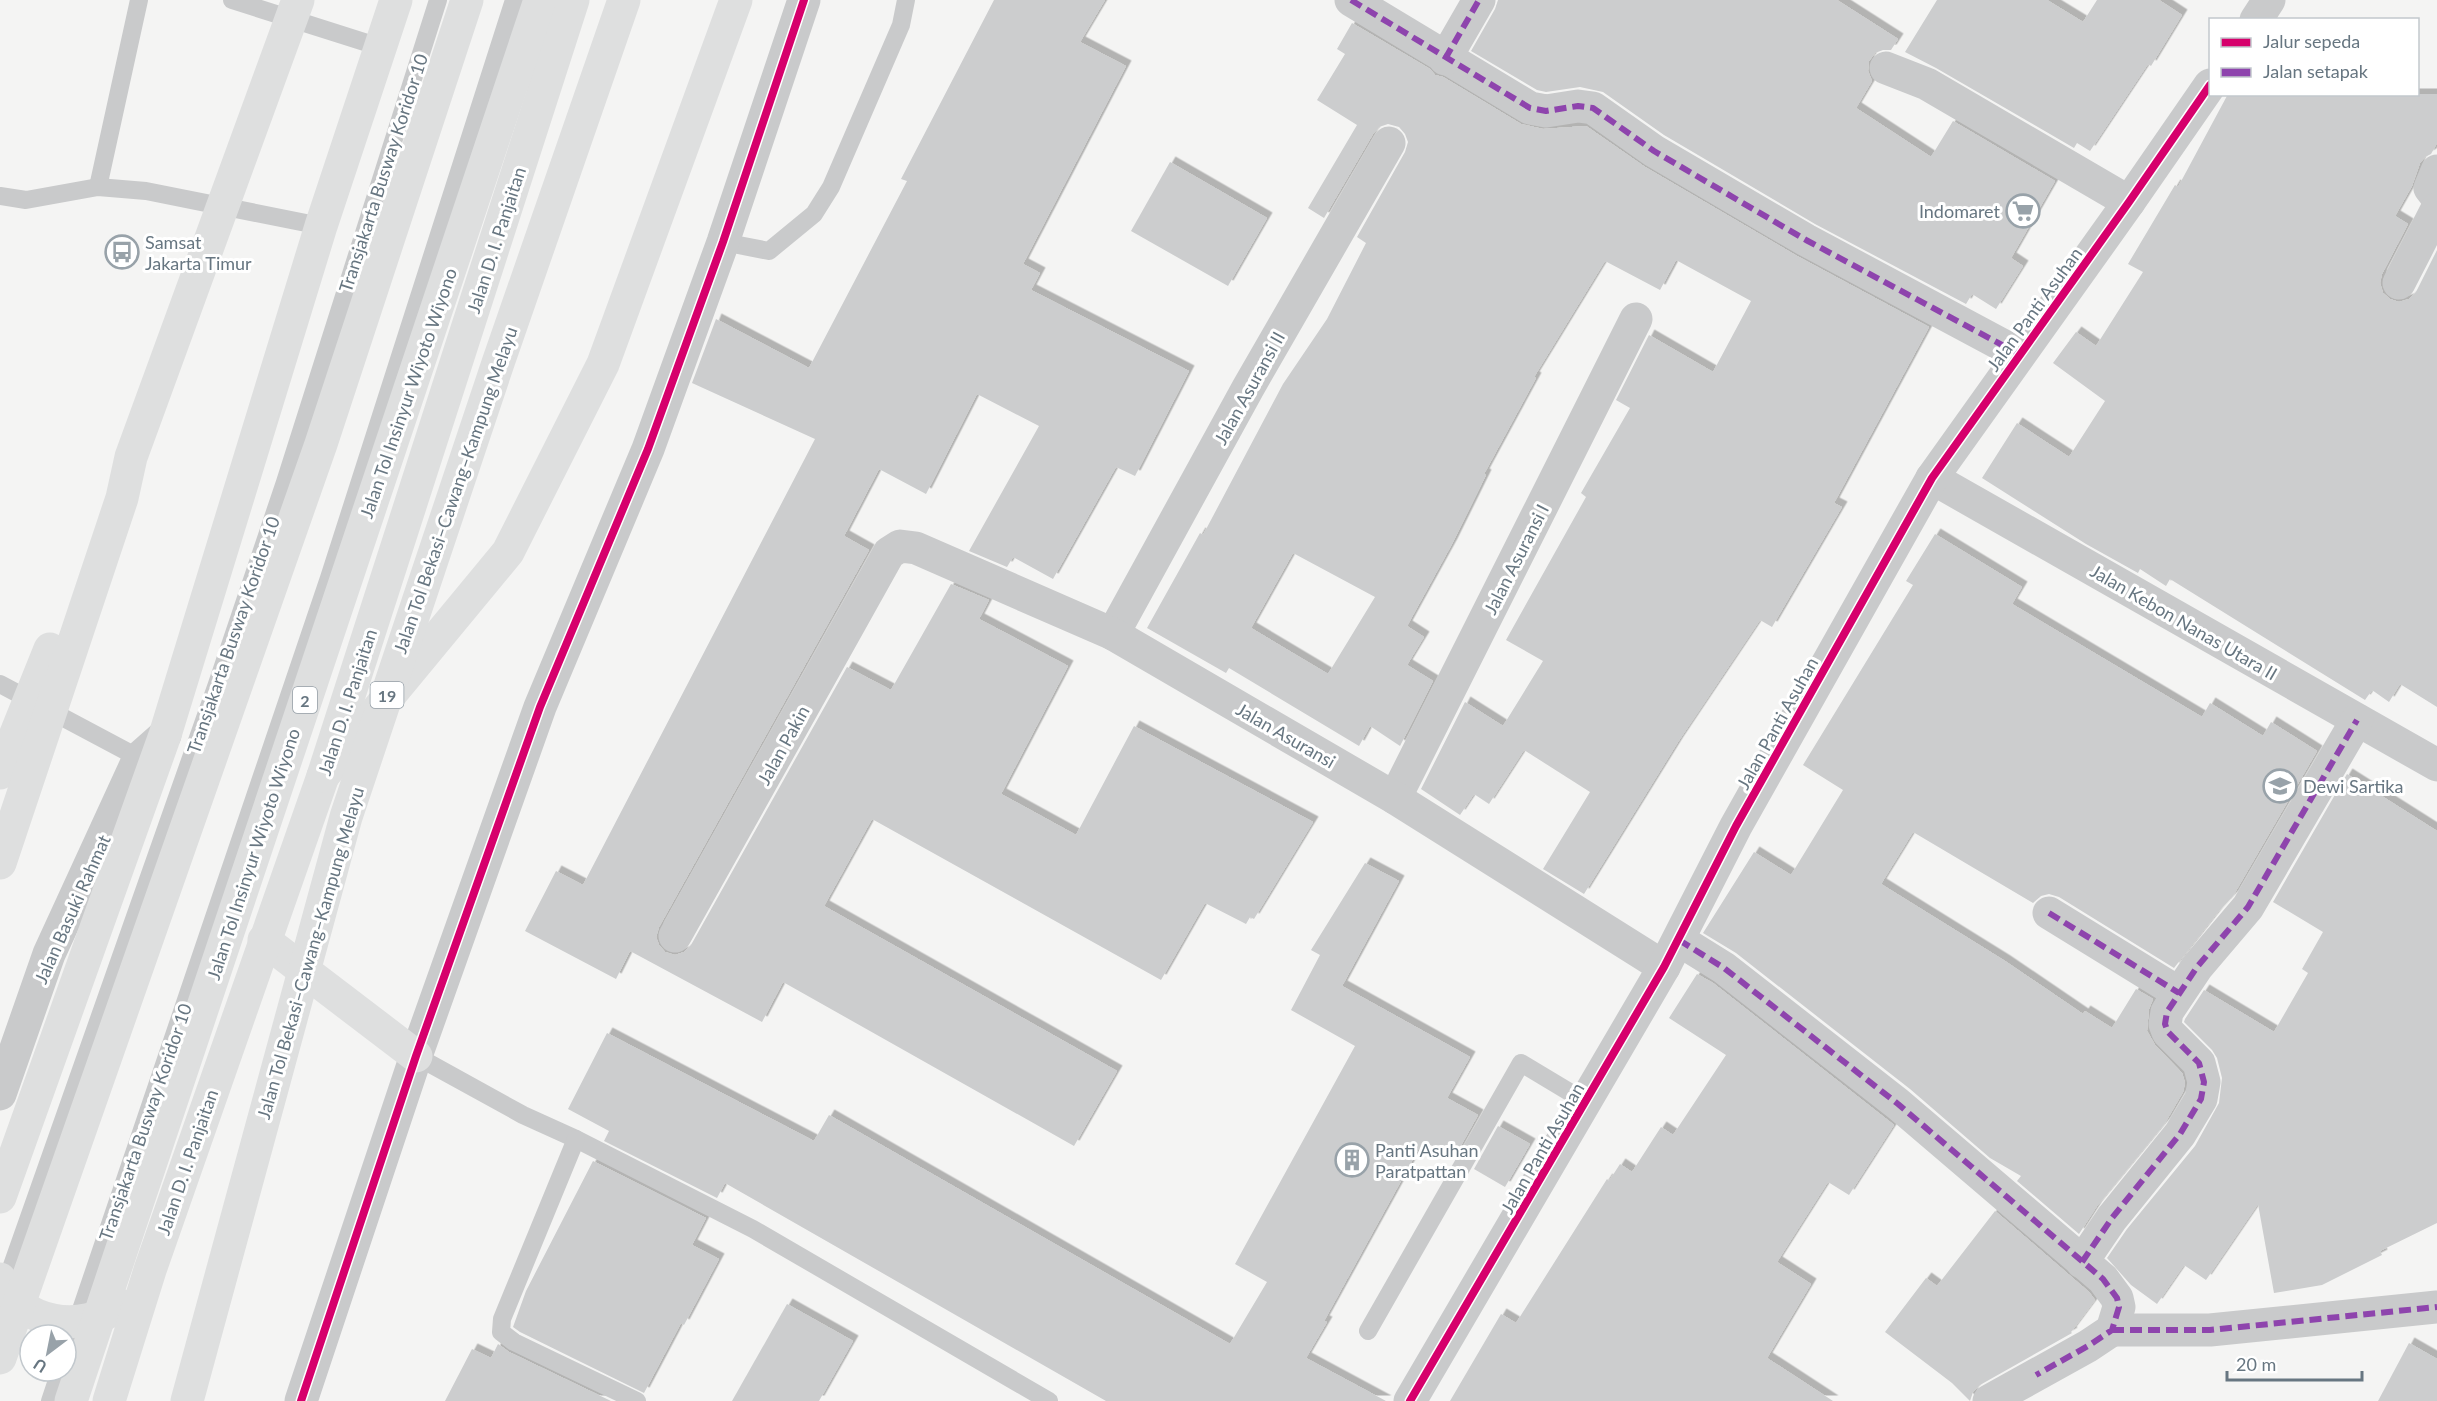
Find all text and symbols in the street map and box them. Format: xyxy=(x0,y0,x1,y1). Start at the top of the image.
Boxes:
legend xyxy=(2209,18,2419,96)
text: Jalur sepeda xyxy=(2263,30,2360,52)
street label: Transjakarta Busway Koridor 10 xyxy=(334,51,432,295)
text: Jalan setapak xyxy=(2263,60,2369,82)
street label: Jalan D. I. Panjaitan xyxy=(462,164,530,316)
supermarket icon: Indomaret xyxy=(2005,193,2041,229)
place label: Indomaret xyxy=(1919,200,2001,222)
place label: Samsat Jakarta Timur xyxy=(145,231,252,274)
bus stop icon: Samsat Jakarta Timur xyxy=(104,234,140,270)
street label: Jalan Panti Asuhan xyxy=(1982,243,2086,375)
street label: Jalan Tol Insinyur Wiyoto Wiyono xyxy=(355,265,461,521)
street label: Jalan Tol Bekasi–Cawang–Kampung Melayu xyxy=(389,324,521,656)
street label: Jalan Asuransi II xyxy=(1209,328,1289,448)
street label: Jalan Asuransi I xyxy=(1479,500,1553,618)
street label: Transjakarta Busway Koridor 10 xyxy=(182,513,284,757)
street label: Jalan Kebon Nanas Utara II xyxy=(2087,559,2281,685)
street label: Jalan D. I. Panjaitan xyxy=(313,626,381,778)
street label: Jalan Panti Asuhan xyxy=(1732,653,1822,793)
road number: 19 xyxy=(370,682,404,708)
road number: 2 xyxy=(293,687,317,713)
street label: Jalan Asuransi xyxy=(1232,698,1340,772)
street label: Jalan Pakin xyxy=(752,702,814,788)
street label: Jalan Tol Insinyur Wiyoto Wiyono xyxy=(202,726,304,982)
school or university icon: Dewi Sartika xyxy=(2262,768,2298,804)
place label: Dewi Sartika xyxy=(2303,775,2403,797)
street label: Jalan Tol Bekasi–Cawang–Kampung Melayu xyxy=(252,784,368,1122)
street label: Jalan Basuki Rahmat xyxy=(29,831,115,987)
street label: Transjakarta Busway Koridor 10 xyxy=(94,1000,196,1244)
street label: Jalan Panti Asuhan xyxy=(1496,1079,1588,1217)
street label: Jalan D. I. Panjaitan xyxy=(152,1086,222,1238)
place label: Panti Asuhan Paratpattan xyxy=(1375,1139,1479,1182)
building icon: Panti Asuhan Paratpattan xyxy=(1334,1142,1370,1178)
north arrow xyxy=(18,1323,78,1383)
scale bar xyxy=(2227,1344,2362,1382)
text: 20 m xyxy=(2236,1353,2276,1375)
text: U xyxy=(30,1355,50,1377)

